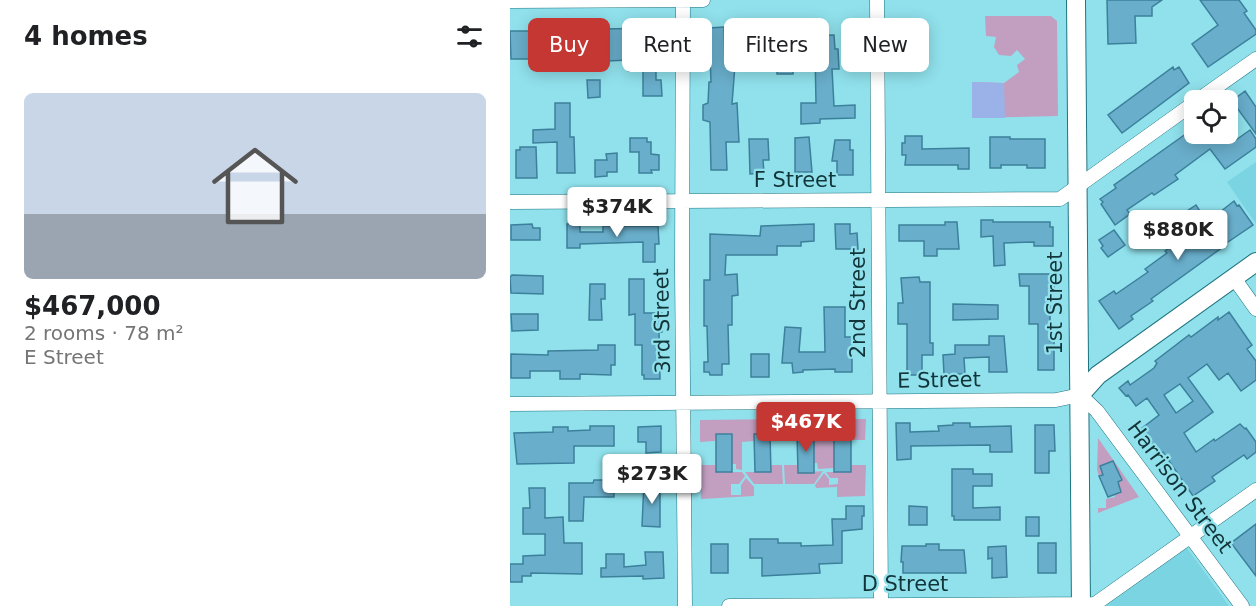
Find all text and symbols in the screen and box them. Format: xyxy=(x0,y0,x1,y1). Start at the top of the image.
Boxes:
chip: Buy xyxy=(528,18,610,72)
chip: Rent xyxy=(622,18,712,72)
chip: Filters xyxy=(724,18,829,72)
chip: New xyxy=(841,18,929,72)
icon: filters xyxy=(453,20,486,53)
text: 4 homes xyxy=(24,21,148,51)
map controls xyxy=(1184,90,1238,144)
button: locate xyxy=(1184,90,1238,144)
icon: home xyxy=(201,132,309,240)
street label: F Street xyxy=(754,168,836,192)
pin: $374K xyxy=(575,187,659,238)
text: $374K xyxy=(581,194,653,218)
pin: $880K xyxy=(1136,210,1220,261)
text: $880K xyxy=(1142,217,1214,241)
street label: 2nd Street xyxy=(846,248,870,358)
street label: 1st Street xyxy=(1043,251,1067,355)
street label: 3rd Street xyxy=(649,268,675,374)
text: $467,000 xyxy=(24,291,161,321)
text: 2 rooms · 78 m² xyxy=(24,321,184,345)
text: E Street xyxy=(24,345,104,369)
street label: E Street xyxy=(897,367,981,393)
pin: $467K xyxy=(764,402,848,453)
text: $467K xyxy=(770,409,842,433)
street label: Harrison Street xyxy=(1123,416,1237,558)
pin: $273K xyxy=(610,454,694,505)
text: $273K xyxy=(616,461,688,485)
street label: D Street xyxy=(862,572,948,596)

